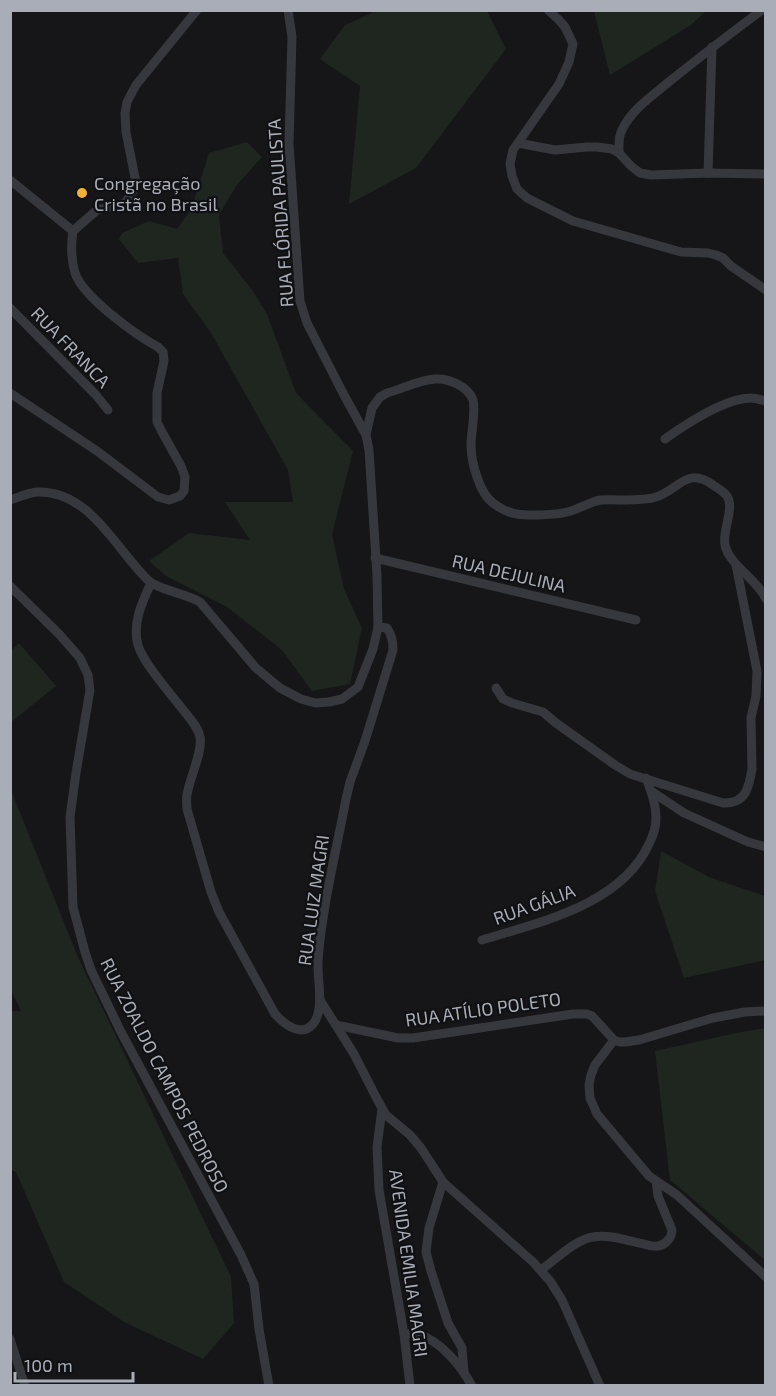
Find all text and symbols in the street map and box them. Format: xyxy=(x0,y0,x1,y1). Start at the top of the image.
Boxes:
street label: RUA FLÓRIDA PAULISTA xyxy=(262,117,298,308)
place label: Congregação Cristã no Brasil xyxy=(94,172,218,215)
marker: Congregação Cristã no Brasil xyxy=(75,186,89,200)
street label: RUA FRANCA xyxy=(27,302,116,393)
street label: RUA DEJULINA xyxy=(450,549,569,597)
street label: RUA LUIZ MAGRI xyxy=(293,833,333,967)
street label: RUA GÁLIA xyxy=(490,879,579,929)
street label: RUA ZOALDO CAMPOS PEDROSO xyxy=(96,954,234,1196)
street label: RUA ATÍLIO POLETO xyxy=(404,987,562,1031)
street label: AVENIDA EMILIA MAGRI xyxy=(385,1168,433,1358)
scale bar xyxy=(15,1345,134,1383)
text: 100 m xyxy=(24,1354,73,1376)

